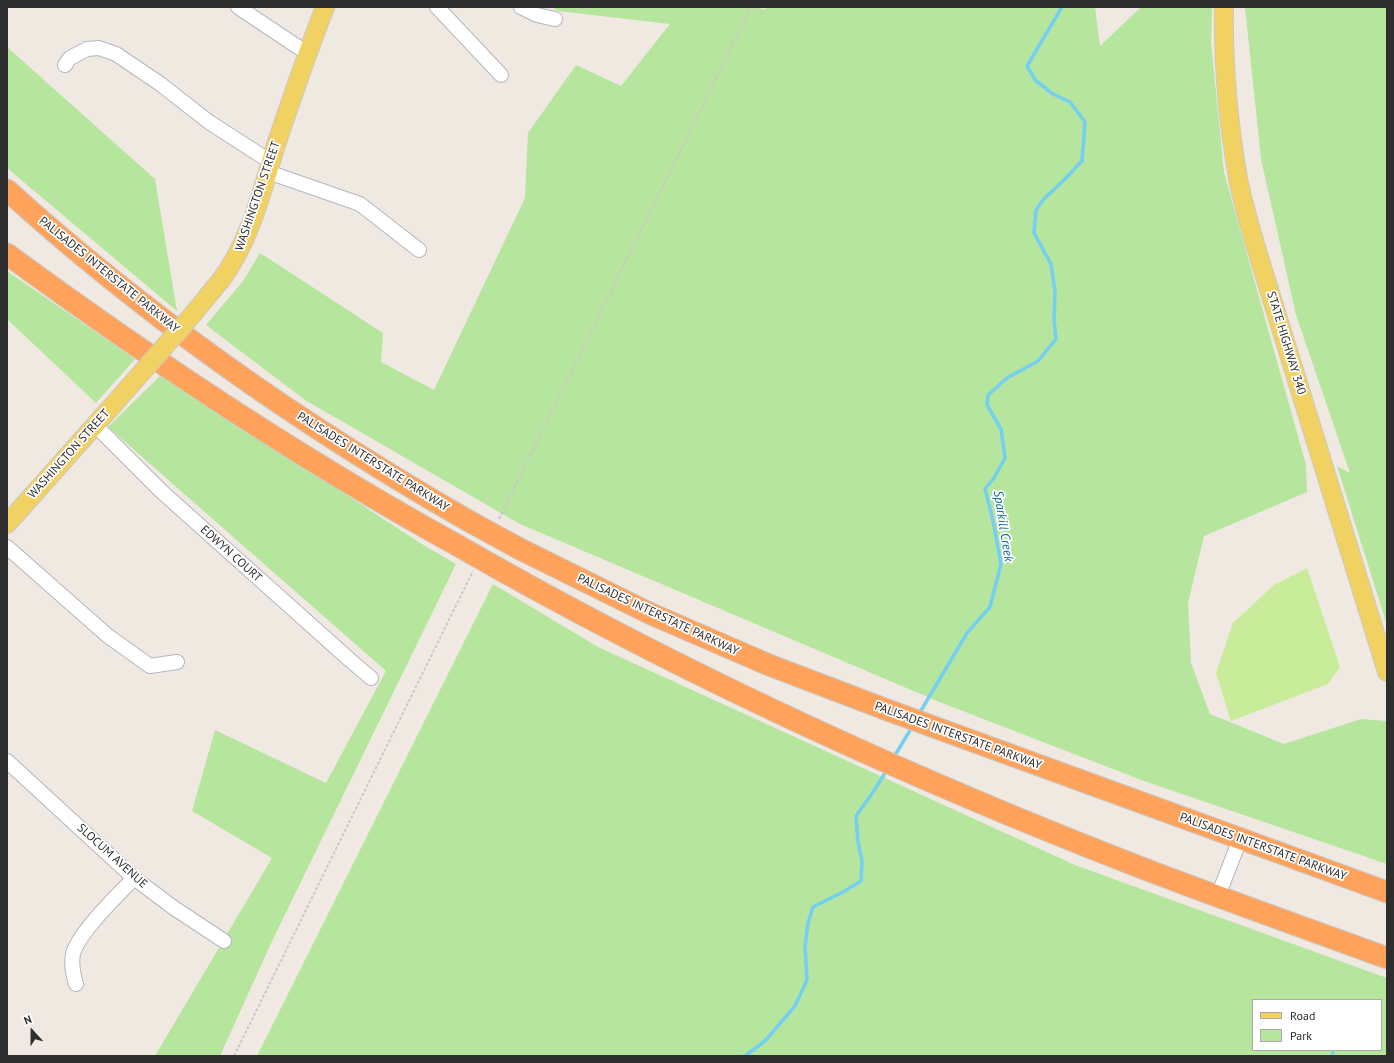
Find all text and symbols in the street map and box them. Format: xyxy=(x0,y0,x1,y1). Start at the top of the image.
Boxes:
street label: WASHINGTON STREET xyxy=(232,139,284,253)
street label: PALISADES INTERSTATE PARKWAY xyxy=(36,214,182,336)
street label: STATE HIGHWAY 340 xyxy=(1263,290,1309,396)
street label: WASHINGTON STREET xyxy=(25,406,113,502)
street label: PALISADES INTERSTATE PARKWAY xyxy=(294,409,452,515)
water label: Sparkill Creek xyxy=(990,489,1016,563)
street label: EDWYN COURT xyxy=(197,523,265,585)
street label: PALISADES INTERSTATE PARKWAY xyxy=(575,571,741,659)
street label: PALISADES INTERSTATE PARKWAY xyxy=(873,699,1043,773)
street label: PALISADES INTERSTATE PARKWAY xyxy=(1178,810,1348,884)
street label: SLOCUM AVENUE xyxy=(74,821,150,891)
legend xyxy=(1252,999,1382,1051)
text: Road xyxy=(1290,1008,1315,1023)
north arrow xyxy=(12,1011,52,1051)
text: N xyxy=(22,1012,34,1028)
text: Park xyxy=(1290,1028,1312,1043)

